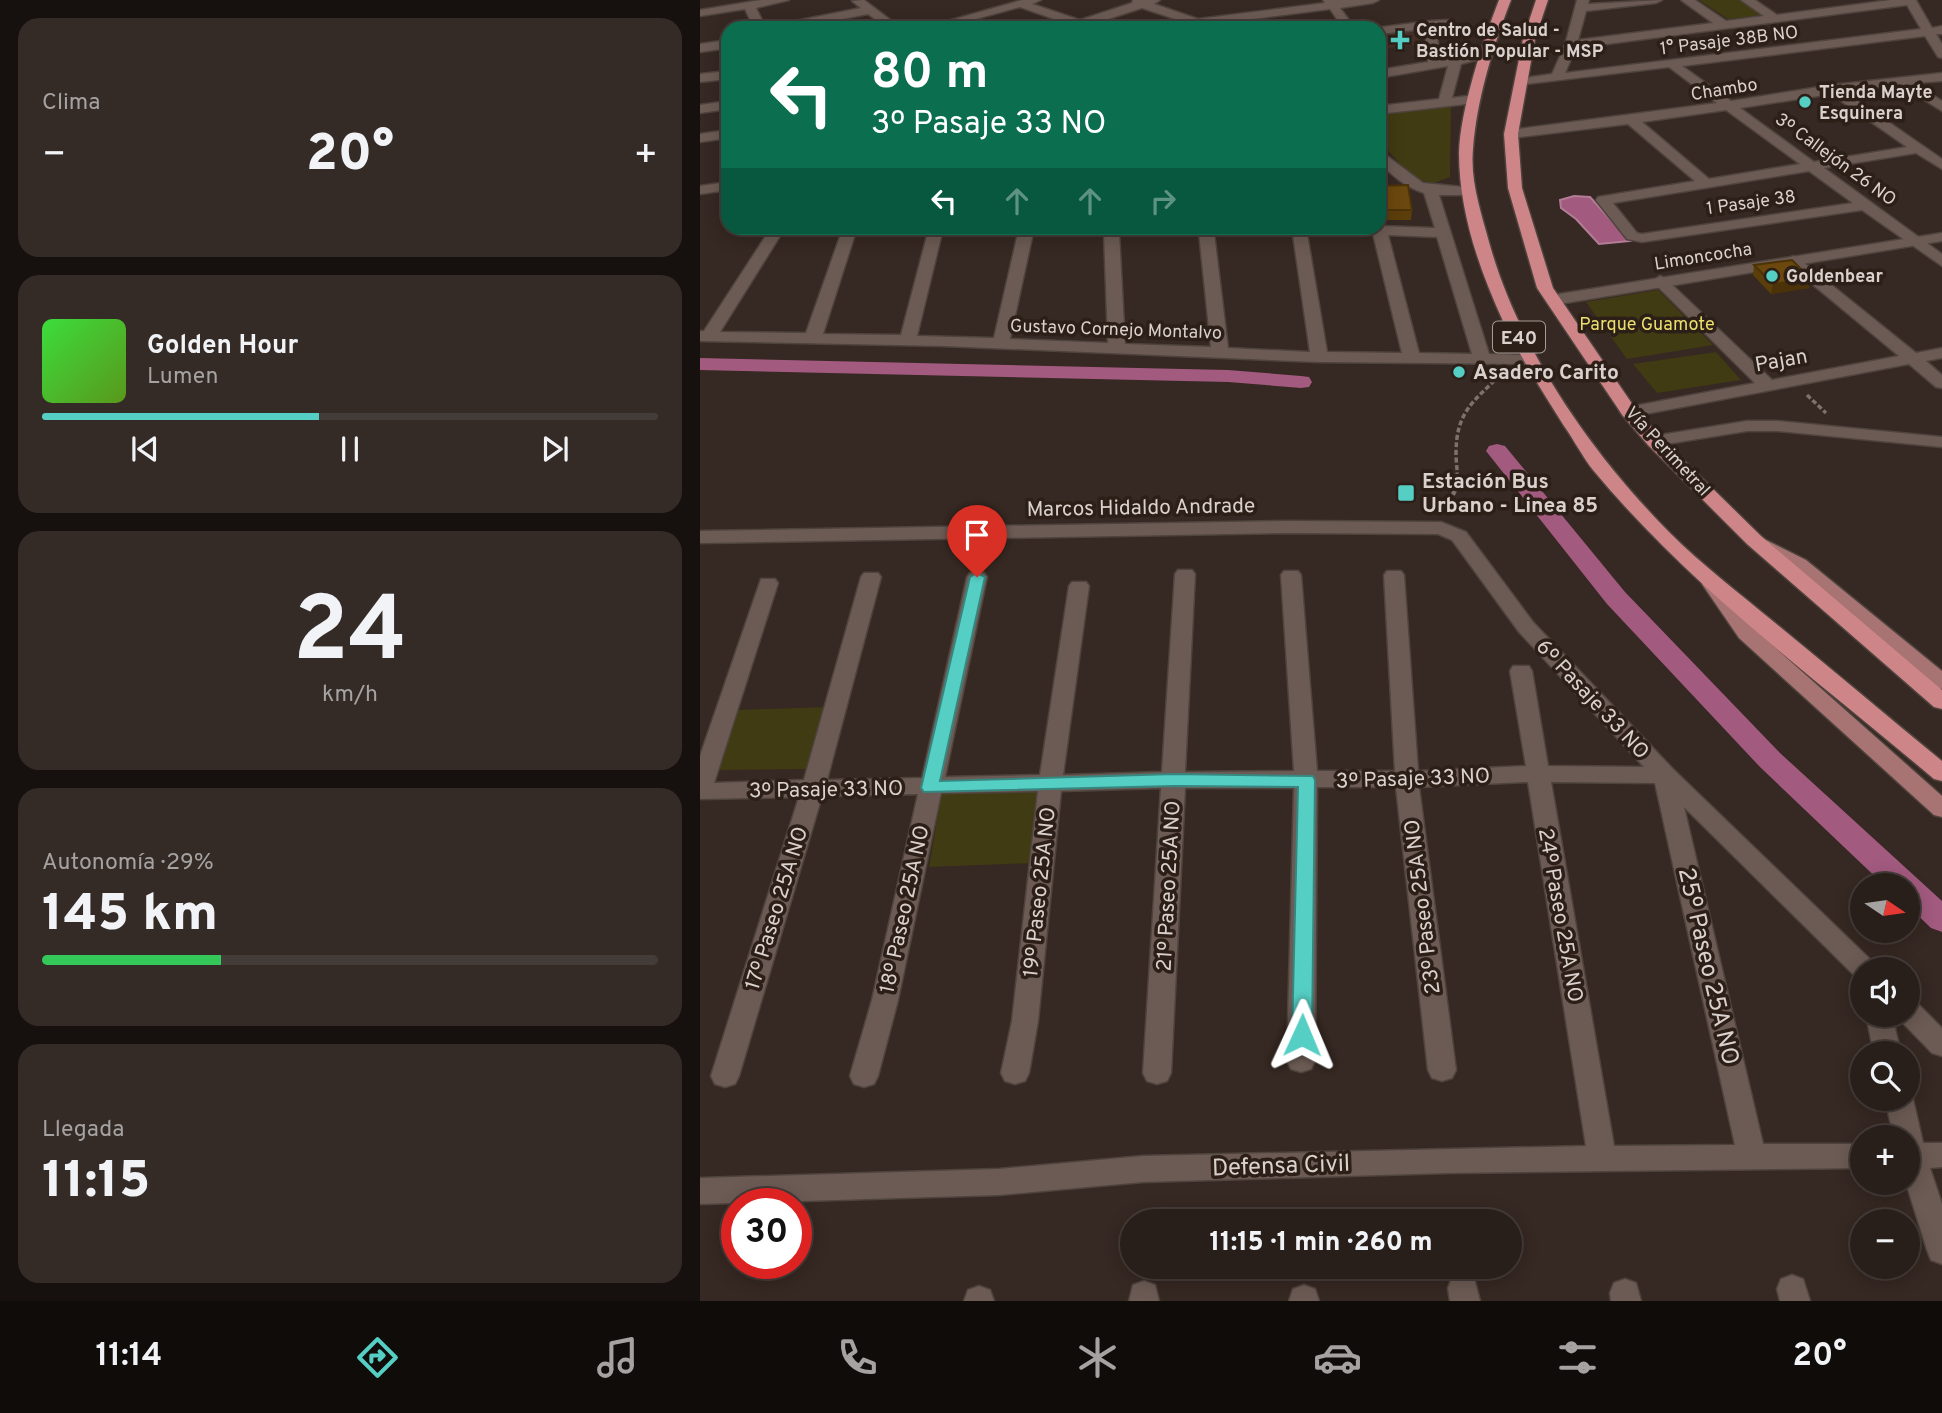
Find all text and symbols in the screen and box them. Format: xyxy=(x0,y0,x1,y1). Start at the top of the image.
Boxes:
place label: Centro de Salud - Bastión Popular - MSP xyxy=(1416,20,1604,64)
street label: 1° Pasaje 38B NO xyxy=(1659,22,1800,61)
marker: Centro de Salud - Bastión Popular - MSP xyxy=(1390,30,1410,50)
text: 80 m xyxy=(871,44,988,106)
icon: left xyxy=(756,49,847,140)
street label: Chambo xyxy=(1689,74,1759,107)
place label: Tienda Mayte Esquinera xyxy=(1819,82,1933,126)
text: Clima xyxy=(42,89,100,118)
marker: Tienda Mayte Esquinera xyxy=(1797,94,1813,110)
text: 3º Pasaje 33 NO xyxy=(871,105,1106,145)
street label: 3º Callejón 26 NO xyxy=(1770,108,1900,212)
text: 20° xyxy=(306,123,394,189)
text: − xyxy=(42,132,67,181)
text: + xyxy=(633,132,658,181)
icon: left xyxy=(925,182,963,220)
icon: ahead xyxy=(998,182,1036,220)
icon: ahead xyxy=(1071,182,1109,220)
icon: right xyxy=(1144,182,1182,220)
street label: 1 Pasaje 38 xyxy=(1705,186,1797,221)
street label: Limoncocha xyxy=(1653,238,1754,277)
place label: Goldenbear xyxy=(1786,266,1883,289)
marker: Goldenbear xyxy=(1764,268,1780,284)
park label: Parque Guamote xyxy=(1579,314,1715,337)
street label: Gustavo Cornejo Montalvo xyxy=(1010,315,1222,346)
road number: E40 xyxy=(1493,322,1545,352)
text: Golden Hour xyxy=(147,330,298,363)
street label: Pajan xyxy=(1753,344,1810,379)
place label: Asadero Carito xyxy=(1473,360,1619,387)
text: Lumen xyxy=(147,363,218,392)
marker: Asadero Carito xyxy=(1451,364,1467,380)
street label: Vía Perimetral xyxy=(1619,402,1714,502)
icon: previous xyxy=(126,430,164,468)
icon: pause xyxy=(331,430,369,468)
icon: next xyxy=(536,430,574,468)
place label: Estación Bus Urbano - Linea 85 xyxy=(1422,469,1598,520)
marker: Estación Bus Urbano - Linea 85 xyxy=(1396,483,1416,503)
street label: Marcos Hidaldo Andrade xyxy=(1027,493,1256,524)
pin xyxy=(947,505,1007,577)
icon: arrive xyxy=(958,516,996,554)
text: 24 xyxy=(293,578,407,693)
street label: 6º Pasaje 33 NO xyxy=(1529,634,1654,766)
text: km/h xyxy=(322,681,378,710)
street label: 3º Pasaje 33 NO xyxy=(1335,763,1491,796)
street label: 3º Pasaje 33 NO xyxy=(749,776,903,805)
street label: 21º Paseo 25A NO xyxy=(1152,800,1187,972)
street label: 19º Paseo 25A NO xyxy=(1018,806,1063,979)
street label: 23º Paseo 25A NO xyxy=(1399,818,1448,996)
street label: 18º Paseo 25A NO xyxy=(874,823,936,996)
street label: 17º Paseo 25A NO xyxy=(740,824,815,993)
street label: 24º Paseo 25A NO xyxy=(1531,826,1588,1004)
text: Autonomía · 29% xyxy=(42,849,214,878)
street label: 25º Paseo 25A NO xyxy=(1670,865,1744,1068)
north arrow xyxy=(1850,873,1920,943)
map controls xyxy=(1850,873,1920,1279)
text: 145 km xyxy=(42,883,218,949)
button: sound xyxy=(1850,957,1920,1027)
position arrow xyxy=(1265,998,1339,1072)
button: search xyxy=(1850,1041,1920,1111)
text: Llegada xyxy=(42,1116,124,1145)
button: + xyxy=(1850,1125,1920,1195)
text: 11:15 xyxy=(42,1150,150,1216)
street label: Defensa Civil xyxy=(1211,1150,1351,1184)
speed limit sign: 30 xyxy=(721,1188,812,1279)
button: − xyxy=(1850,1209,1920,1279)
text: 11:15 · 1 min · 260 m xyxy=(1209,1227,1433,1260)
icon: directions xyxy=(353,1333,402,1382)
icon: music xyxy=(593,1333,642,1382)
icon: phone xyxy=(833,1333,882,1382)
icon: climate xyxy=(1073,1333,1122,1382)
icon: car xyxy=(1313,1333,1362,1382)
icon: filters xyxy=(1553,1333,1602,1382)
text: 11:14 xyxy=(95,1337,162,1377)
text: 20° xyxy=(1793,1337,1847,1377)

